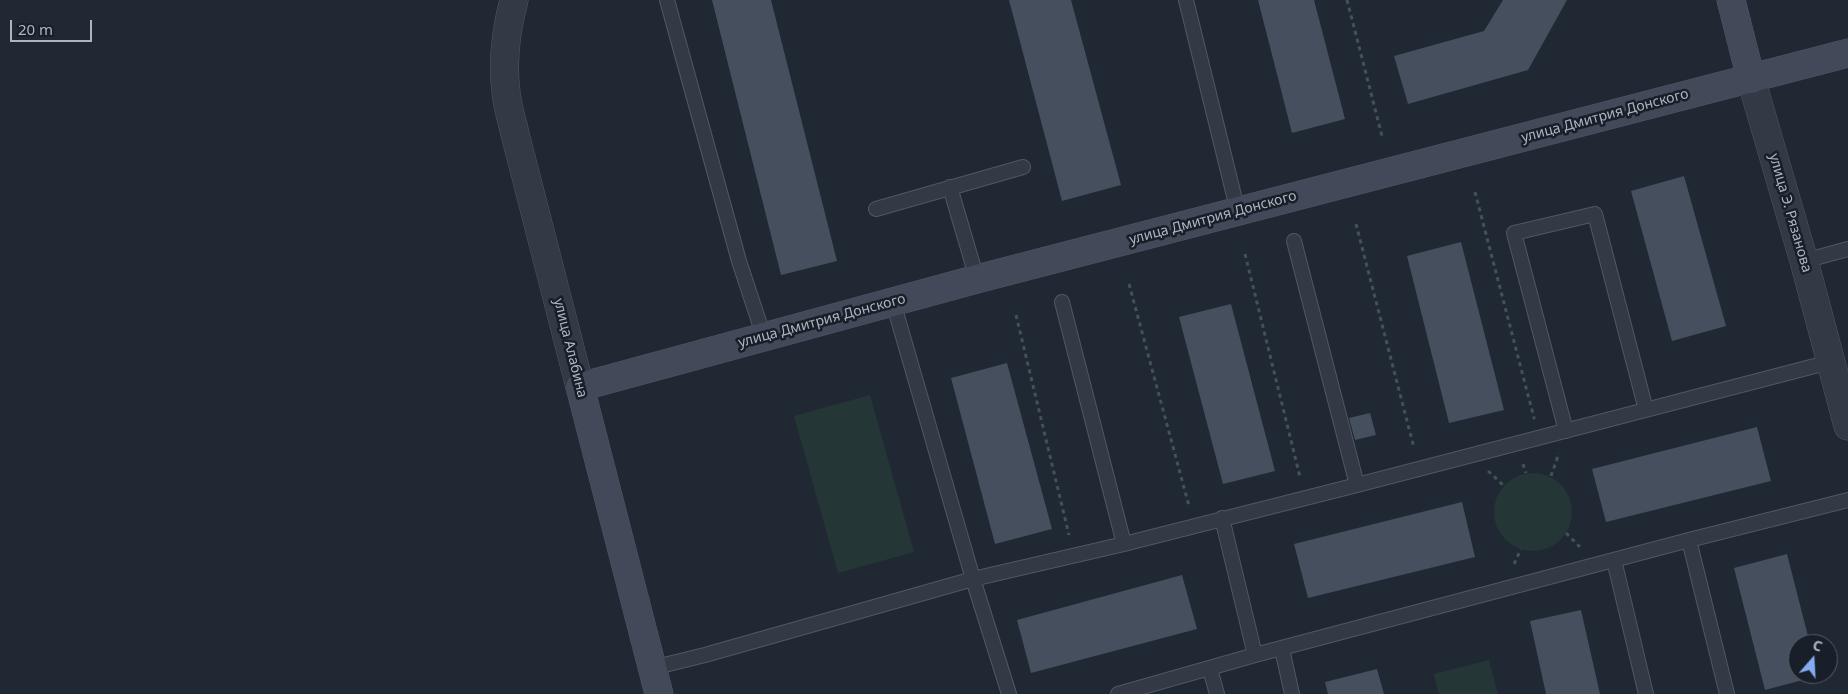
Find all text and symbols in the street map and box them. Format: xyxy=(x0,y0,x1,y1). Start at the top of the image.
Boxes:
scale bar xyxy=(12,10,95,42)
text: 20 m xyxy=(18,19,53,39)
street label: улица Дмитрия Донского xyxy=(1520,86,1690,146)
street label: улица Э. Рязанова xyxy=(1765,152,1815,274)
street label: улица Дмитрия Донского xyxy=(1128,188,1298,248)
street label: улица Дмитрия Донского xyxy=(737,291,907,351)
street label: улица Алабина xyxy=(550,297,590,399)
north arrow xyxy=(1788,634,1838,684)
text: С xyxy=(1810,635,1825,656)

